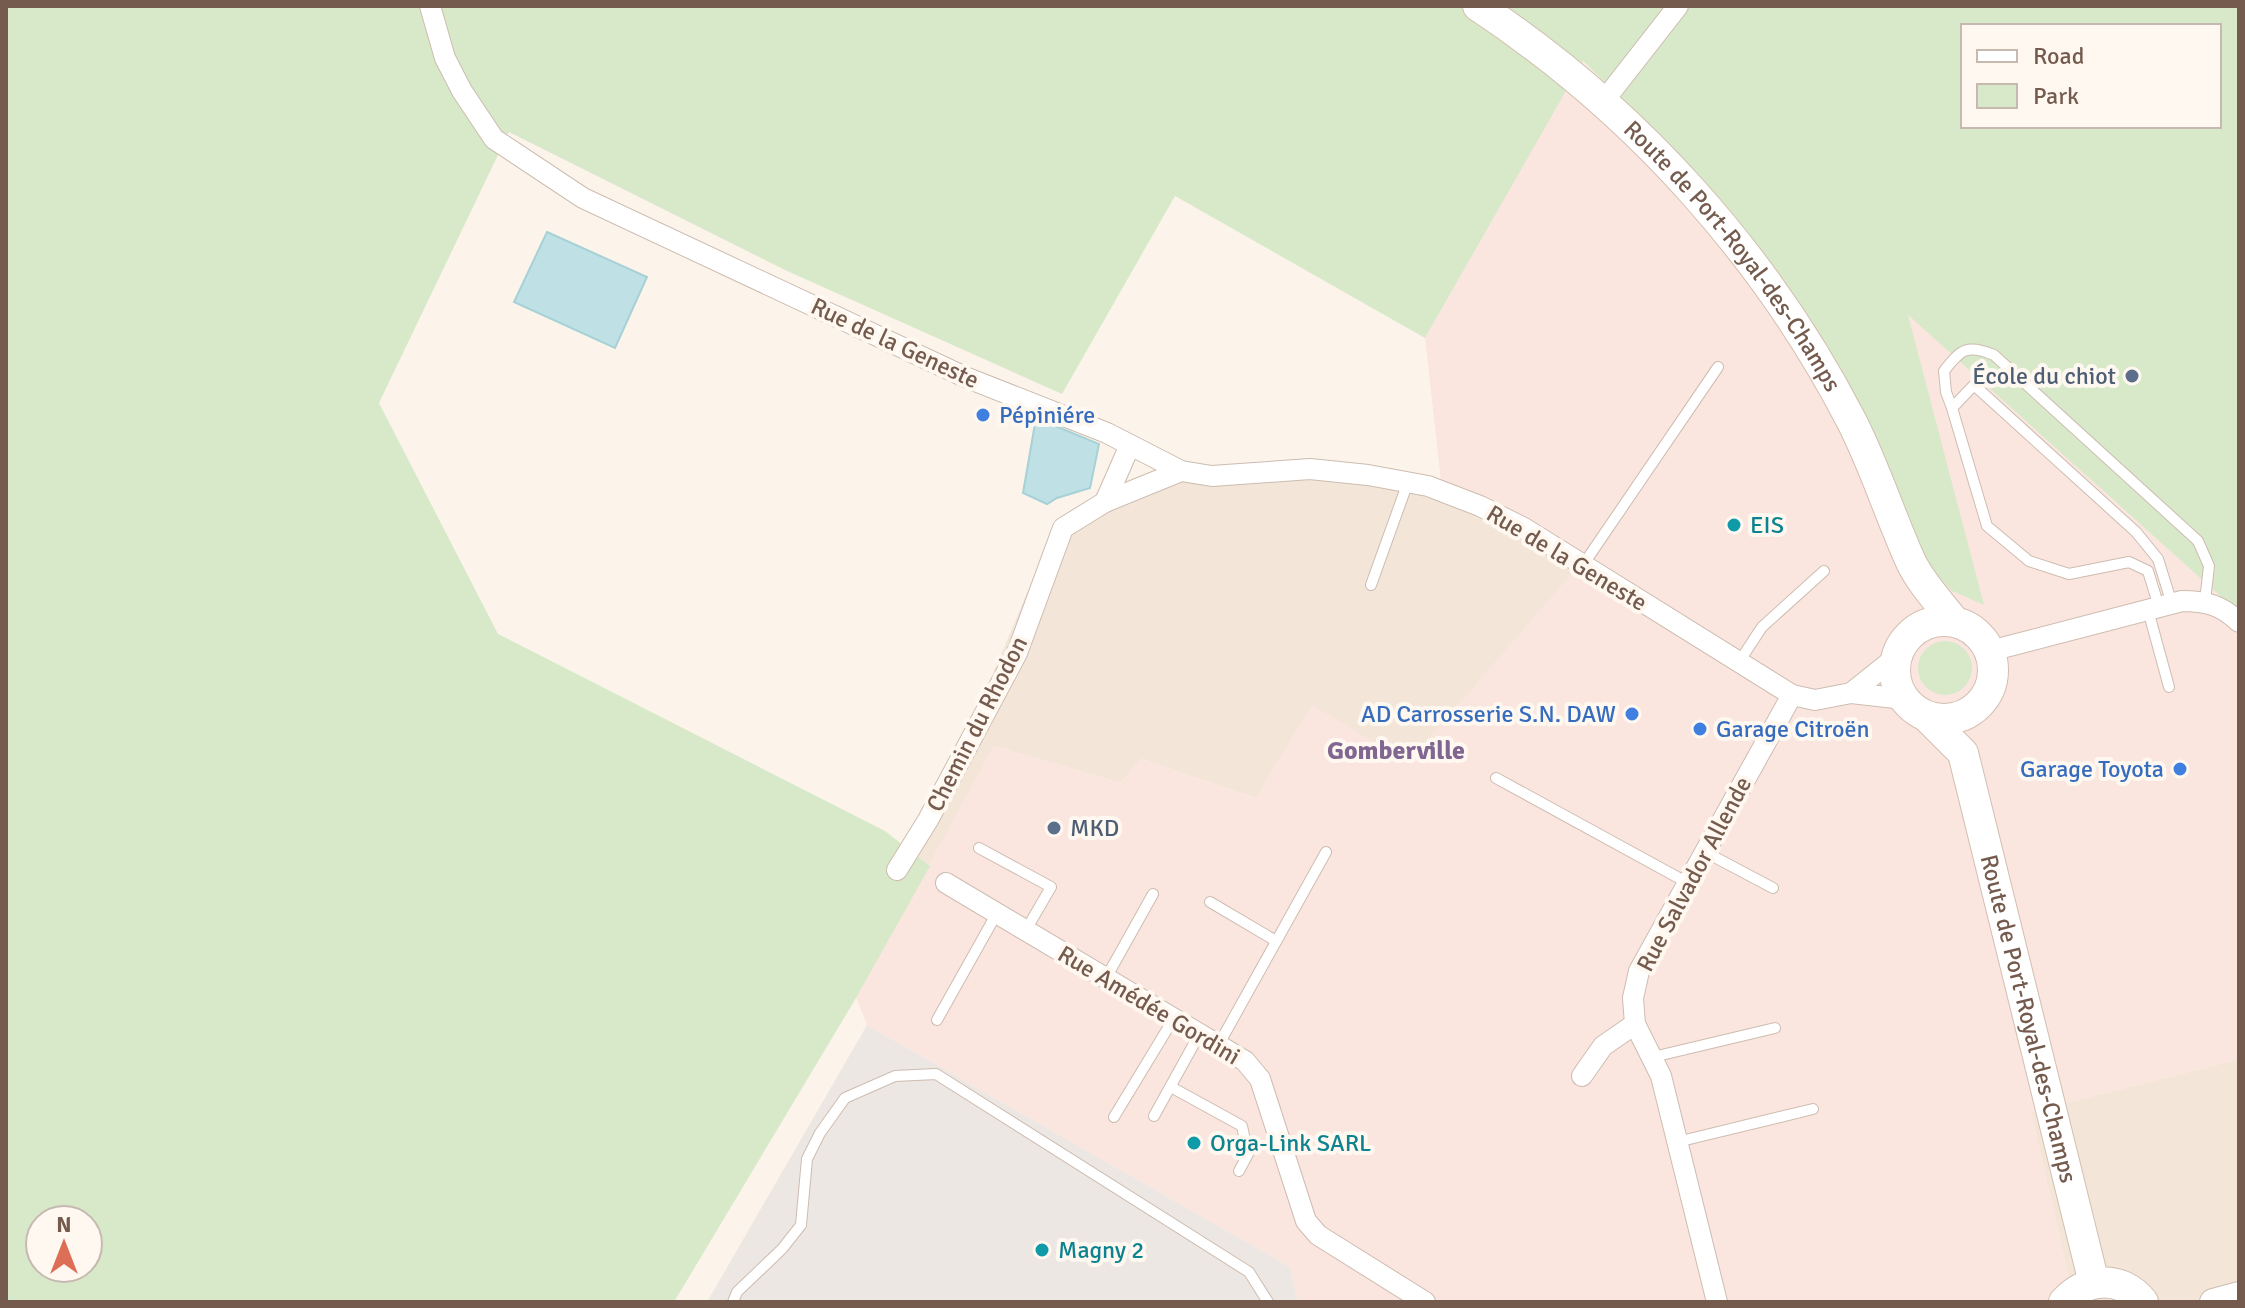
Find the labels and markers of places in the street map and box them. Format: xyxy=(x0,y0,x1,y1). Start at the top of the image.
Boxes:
place label: École du chiot xyxy=(1972,361,2116,391)
marker: École du chiot xyxy=(2123,367,2141,385)
place label: Pépiniére xyxy=(999,400,1095,430)
marker: Pépiniére xyxy=(974,406,992,424)
place label: EIS xyxy=(1750,510,1784,540)
marker: EIS xyxy=(1725,516,1743,534)
place label: AD Carrosserie S.N. DAW xyxy=(1361,699,1616,729)
marker: AD Carrosserie S.N. DAW xyxy=(1623,705,1641,723)
place label: Garage Citroën xyxy=(1716,714,1870,744)
marker: Garage Citroën xyxy=(1691,720,1709,738)
place label: Garage Toyota xyxy=(2020,754,2164,784)
marker: Garage Toyota xyxy=(2171,760,2189,778)
place label: MKD xyxy=(1070,813,1119,843)
marker: MKD xyxy=(1045,819,1063,837)
place label: Orga-Link SARL xyxy=(1210,1128,1371,1158)
marker: Orga-Link SARL xyxy=(1185,1134,1203,1152)
place label: Magny 2 xyxy=(1058,1235,1144,1265)
marker: Magny 2 xyxy=(1033,1241,1051,1259)

